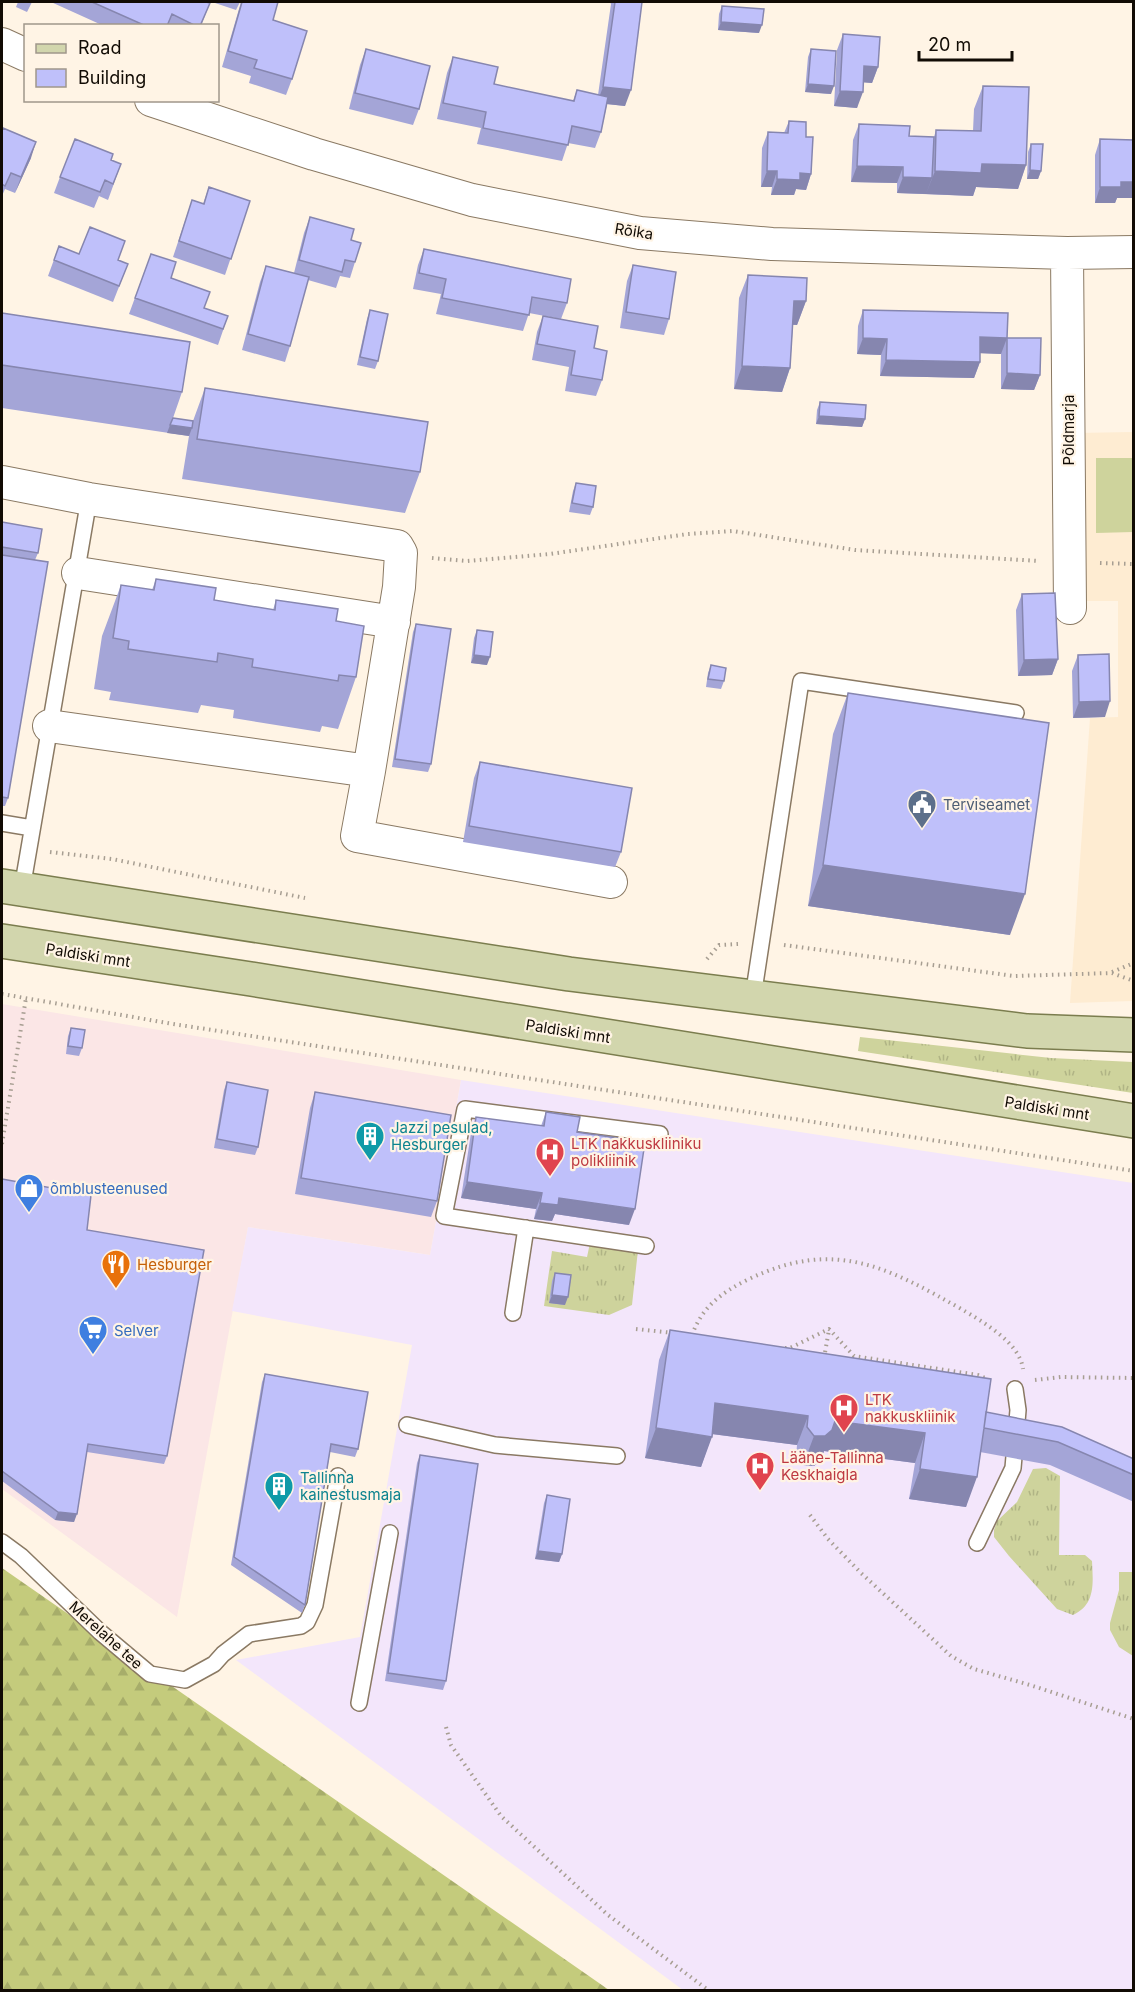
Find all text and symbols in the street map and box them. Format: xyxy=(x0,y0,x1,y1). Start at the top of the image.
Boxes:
legend xyxy=(24,24,219,102)
scale bar xyxy=(919,24,1012,62)
text: 20 m xyxy=(928,34,971,55)
text: Road xyxy=(78,37,121,58)
text: Building xyxy=(78,67,146,88)
street label: Rõika xyxy=(613,219,655,243)
street label: Põldmarja xyxy=(1059,395,1078,465)
public building icon: Terviseamet xyxy=(906,788,938,830)
place label: Terviseamet xyxy=(943,795,1030,814)
street label: Paldiski mnt xyxy=(44,939,132,971)
street label: Paldiski mnt xyxy=(524,1015,612,1047)
street label: Paldiski mnt xyxy=(1003,1092,1091,1124)
place label: Jazzi pesulad, Hesburger xyxy=(391,1118,493,1154)
building icon: Jazzi pesulad, Hesburger xyxy=(354,1120,386,1162)
place label: LTK nakkuskliiniku polikliinik xyxy=(571,1134,701,1170)
hospital icon: LTK nakkuskliiniku polikliinik xyxy=(534,1136,566,1178)
shop icon: õmblusteenused xyxy=(13,1172,45,1214)
place label: õmblusteenused xyxy=(50,1179,168,1198)
restaurant icon: Hesburger xyxy=(100,1248,132,1290)
place label: Hesburger xyxy=(137,1255,212,1274)
supermarket icon: Selver xyxy=(77,1314,109,1356)
place label: Selver xyxy=(114,1321,159,1340)
place label: LTK nakkuskliinik xyxy=(865,1390,956,1426)
hospital icon: LTK nakkuskliinik xyxy=(828,1392,860,1434)
place label: Lääne-Tallinna Keskhaigla xyxy=(781,1448,884,1484)
hospital icon: Lääne-Tallinna Keskhaigla xyxy=(744,1450,776,1492)
place label: Tallinna kainestusmaja xyxy=(300,1468,401,1504)
building icon: Tallinna kainestusmaja xyxy=(263,1470,295,1512)
street label: Merelahe tee xyxy=(65,1597,147,1673)

